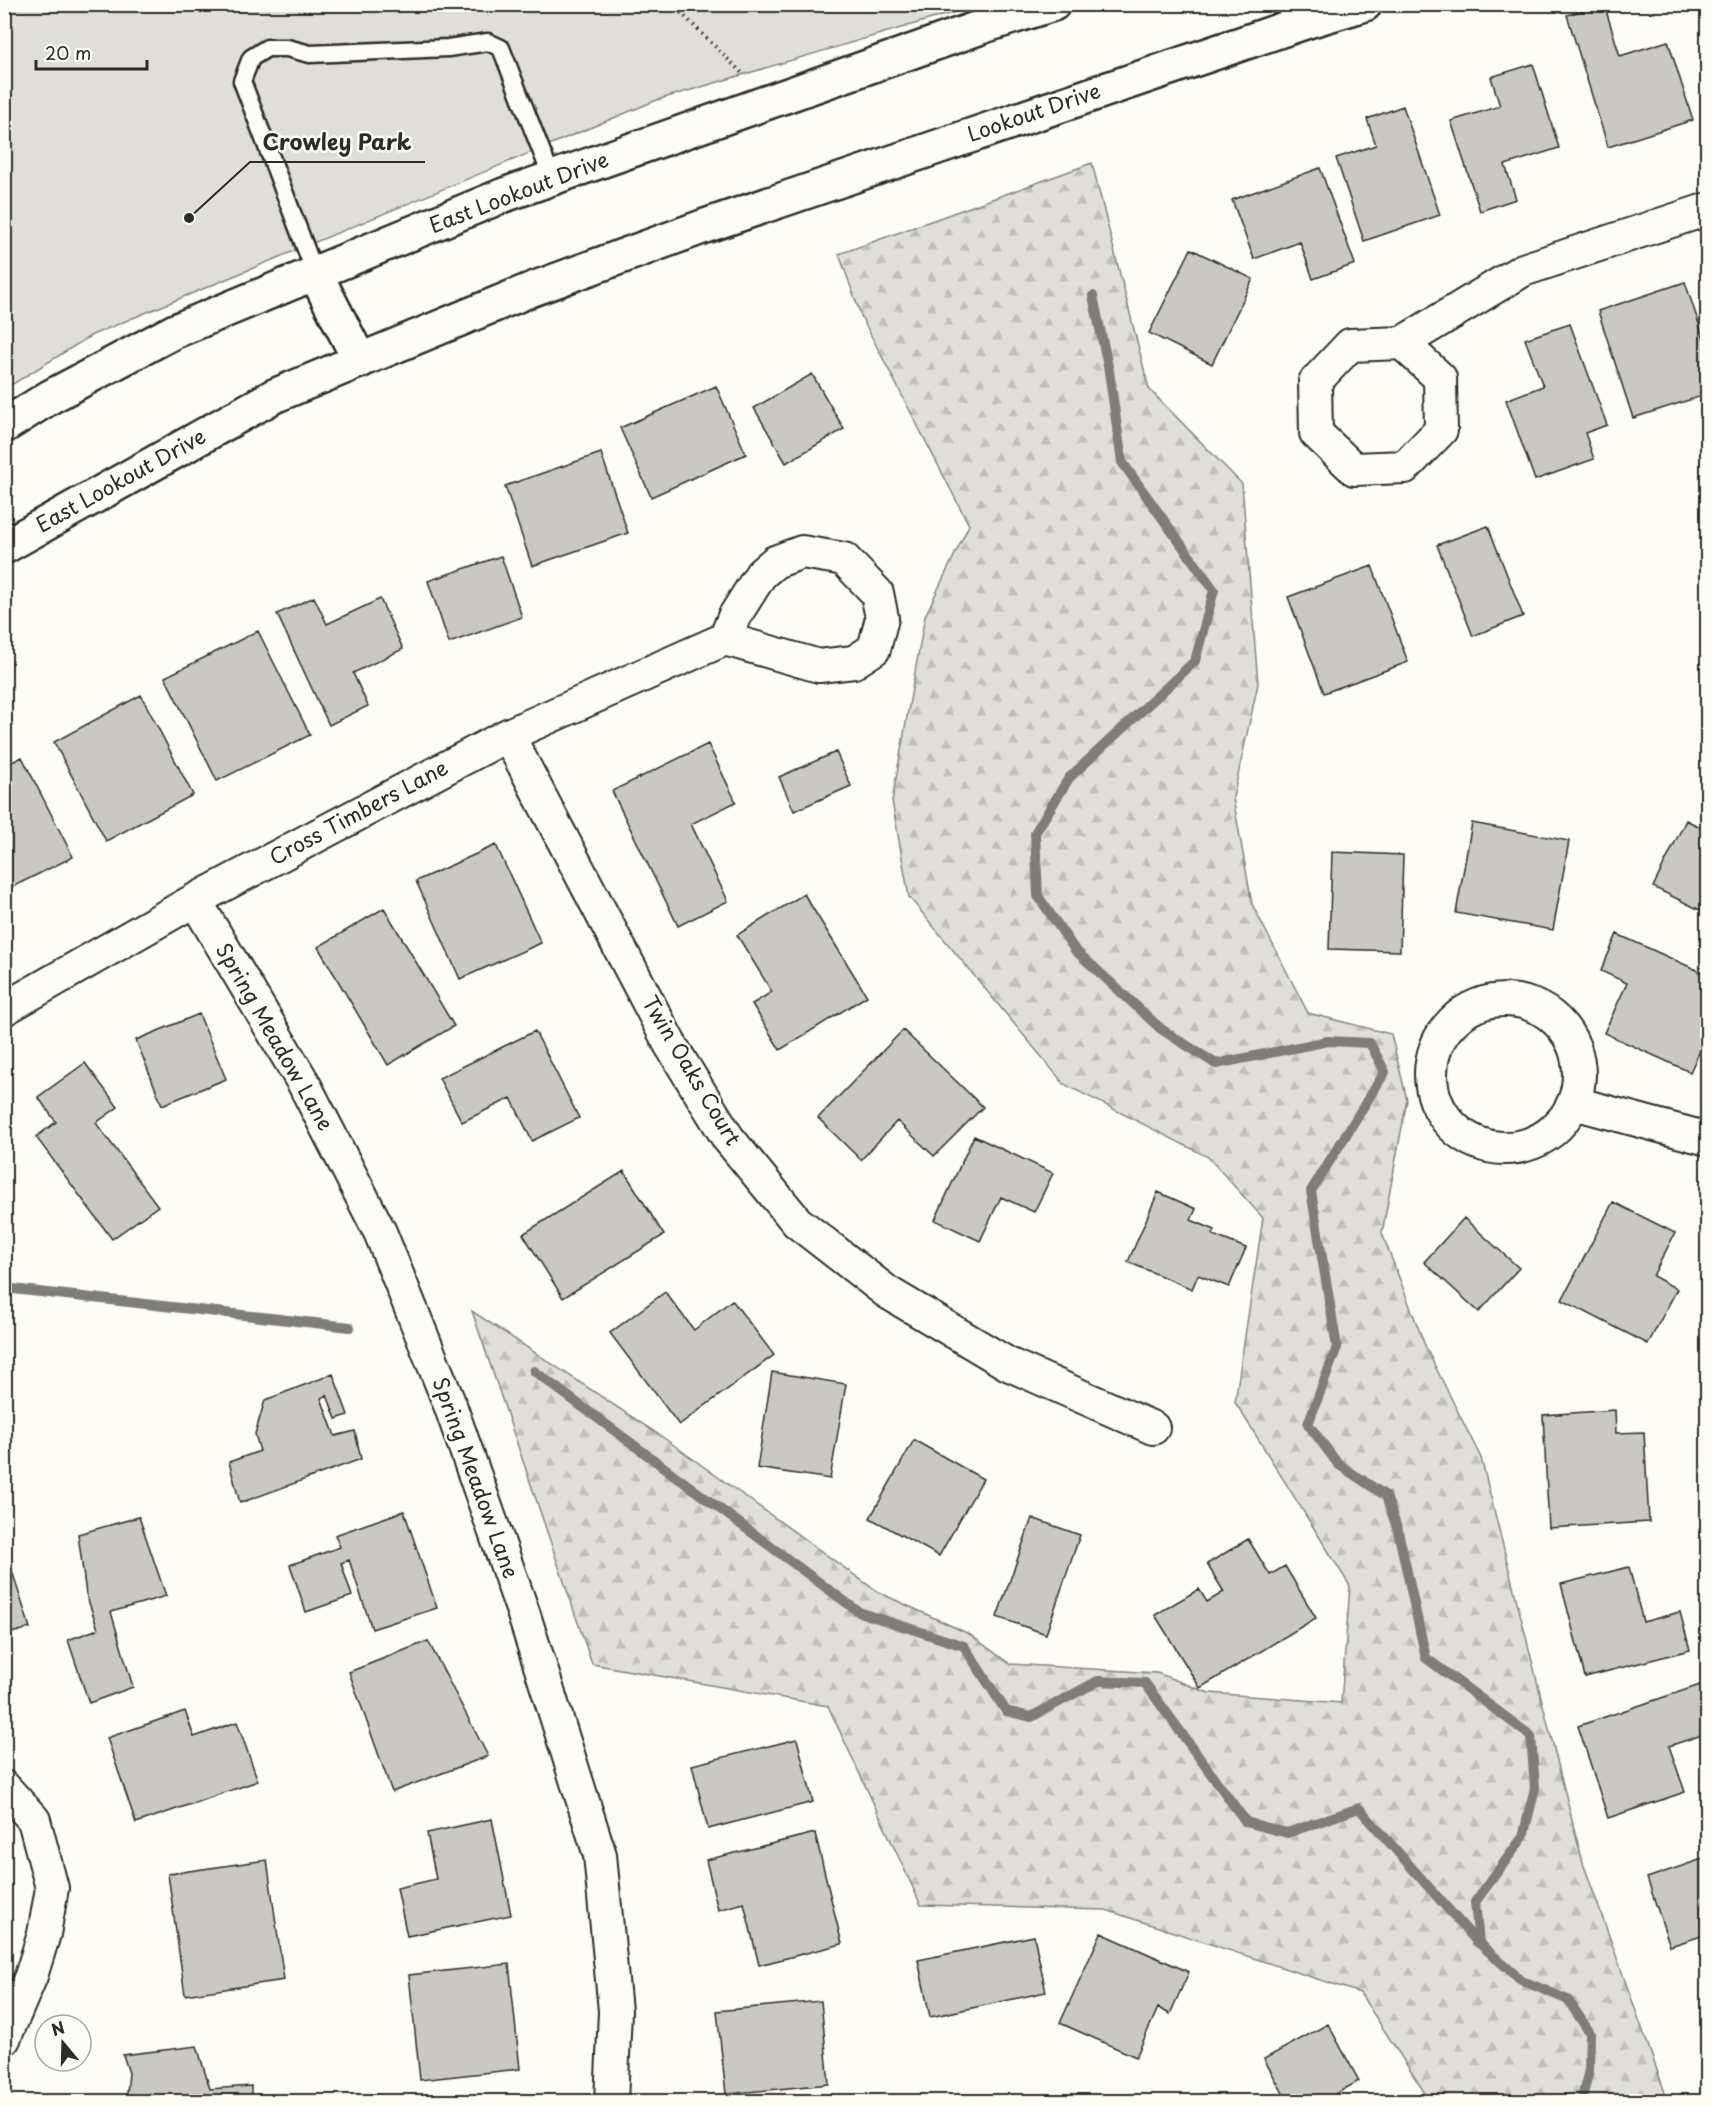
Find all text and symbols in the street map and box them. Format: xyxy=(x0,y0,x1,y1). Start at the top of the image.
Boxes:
scale bar xyxy=(36,33,147,71)
text: 20 m xyxy=(45,39,91,66)
street label: Lookout Drive xyxy=(962,73,1104,149)
callout: Crowley Park xyxy=(250,122,425,162)
text: Crowley Park xyxy=(262,124,412,157)
street label: East Lookout Drive xyxy=(424,142,613,240)
street label: East Lookout Drive xyxy=(29,419,211,539)
street label: Cross Timbers Lane xyxy=(263,751,453,872)
street label: Spring Meadow Lane xyxy=(209,936,343,1136)
street label: Twin Oaks Court xyxy=(635,989,750,1151)
street label: Spring Meadow Lane xyxy=(426,1372,528,1582)
north arrow xyxy=(33,2013,93,2073)
text: N xyxy=(48,2014,68,2041)

